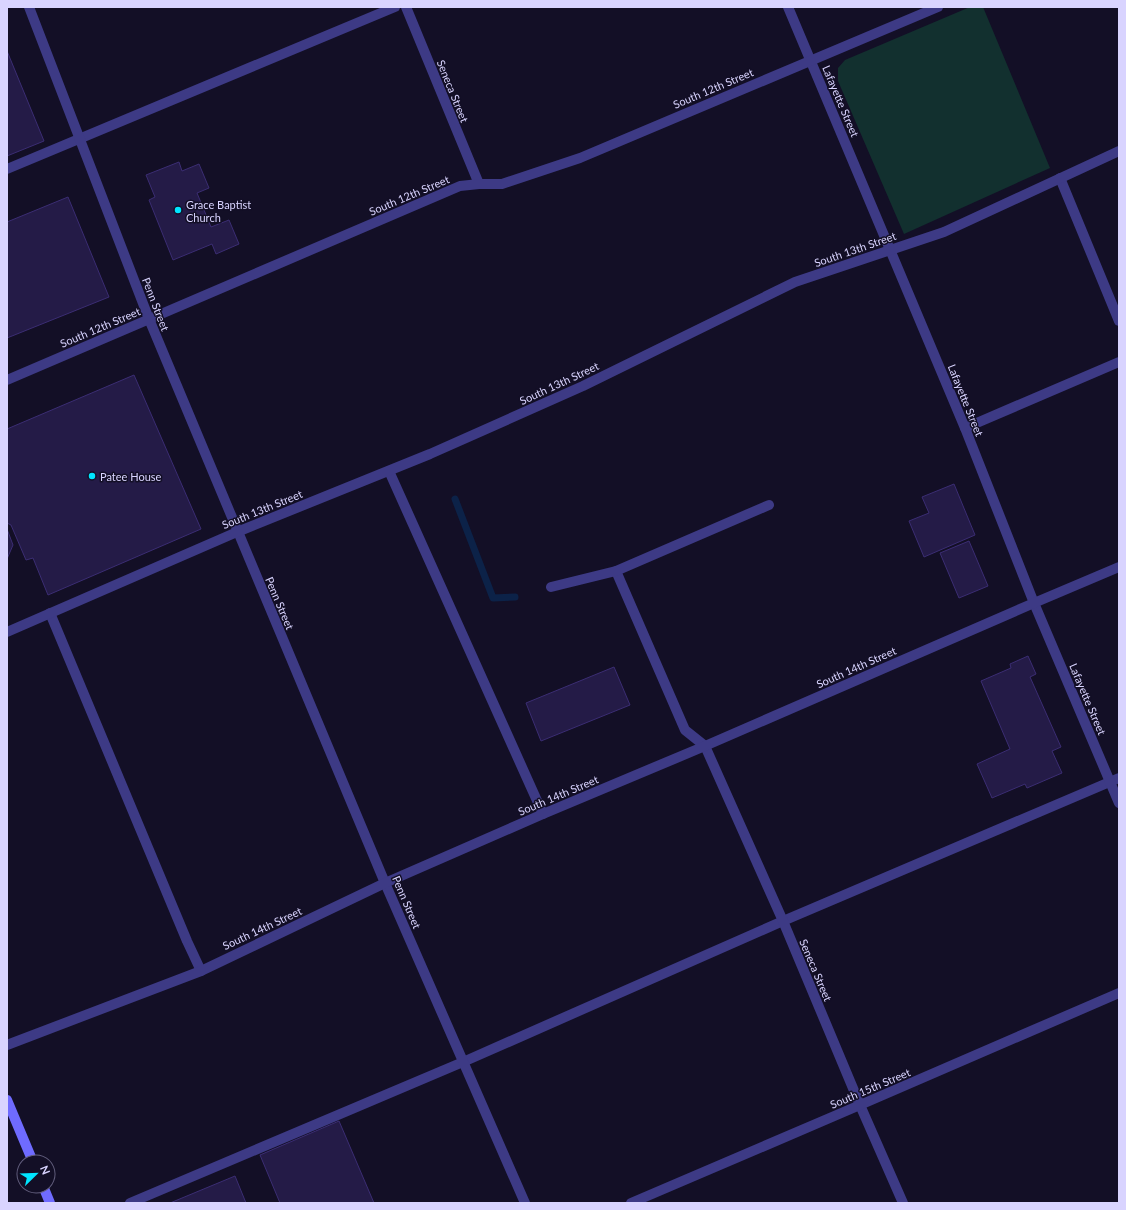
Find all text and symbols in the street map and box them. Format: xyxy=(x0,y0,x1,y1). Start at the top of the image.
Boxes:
street label: Seneca Street xyxy=(435,58,471,124)
street label: Lafayette Street xyxy=(820,63,862,139)
street label: South 12th Street xyxy=(671,65,755,111)
street label: South 12th Street xyxy=(367,172,451,218)
place label: Grace Baptist Church xyxy=(186,198,251,224)
marker: Grace Baptist Church xyxy=(173,205,183,215)
street label: South 13th Street xyxy=(812,229,898,269)
street label: Penn Street xyxy=(140,275,172,333)
street label: South 12th Street xyxy=(58,304,142,350)
street label: South 13th Street xyxy=(517,359,601,407)
street label: Lafayette Street xyxy=(946,362,986,438)
place label: Patee House xyxy=(100,470,162,483)
marker: Patee House xyxy=(87,471,97,481)
street label: South 13th Street xyxy=(220,487,304,531)
street label: Penn Street xyxy=(263,575,297,631)
street label: South 14th Street xyxy=(814,644,898,690)
street label: Lafayette Street xyxy=(1067,661,1109,737)
street label: South 14th Street xyxy=(516,772,600,818)
street label: Penn Street xyxy=(390,874,424,930)
street label: South 14th Street xyxy=(220,904,304,952)
street label: Seneca Street xyxy=(797,937,835,1003)
street label: South 15th Street xyxy=(828,1065,912,1111)
north arrow xyxy=(16,1154,56,1194)
text: N xyxy=(38,1163,53,1176)

